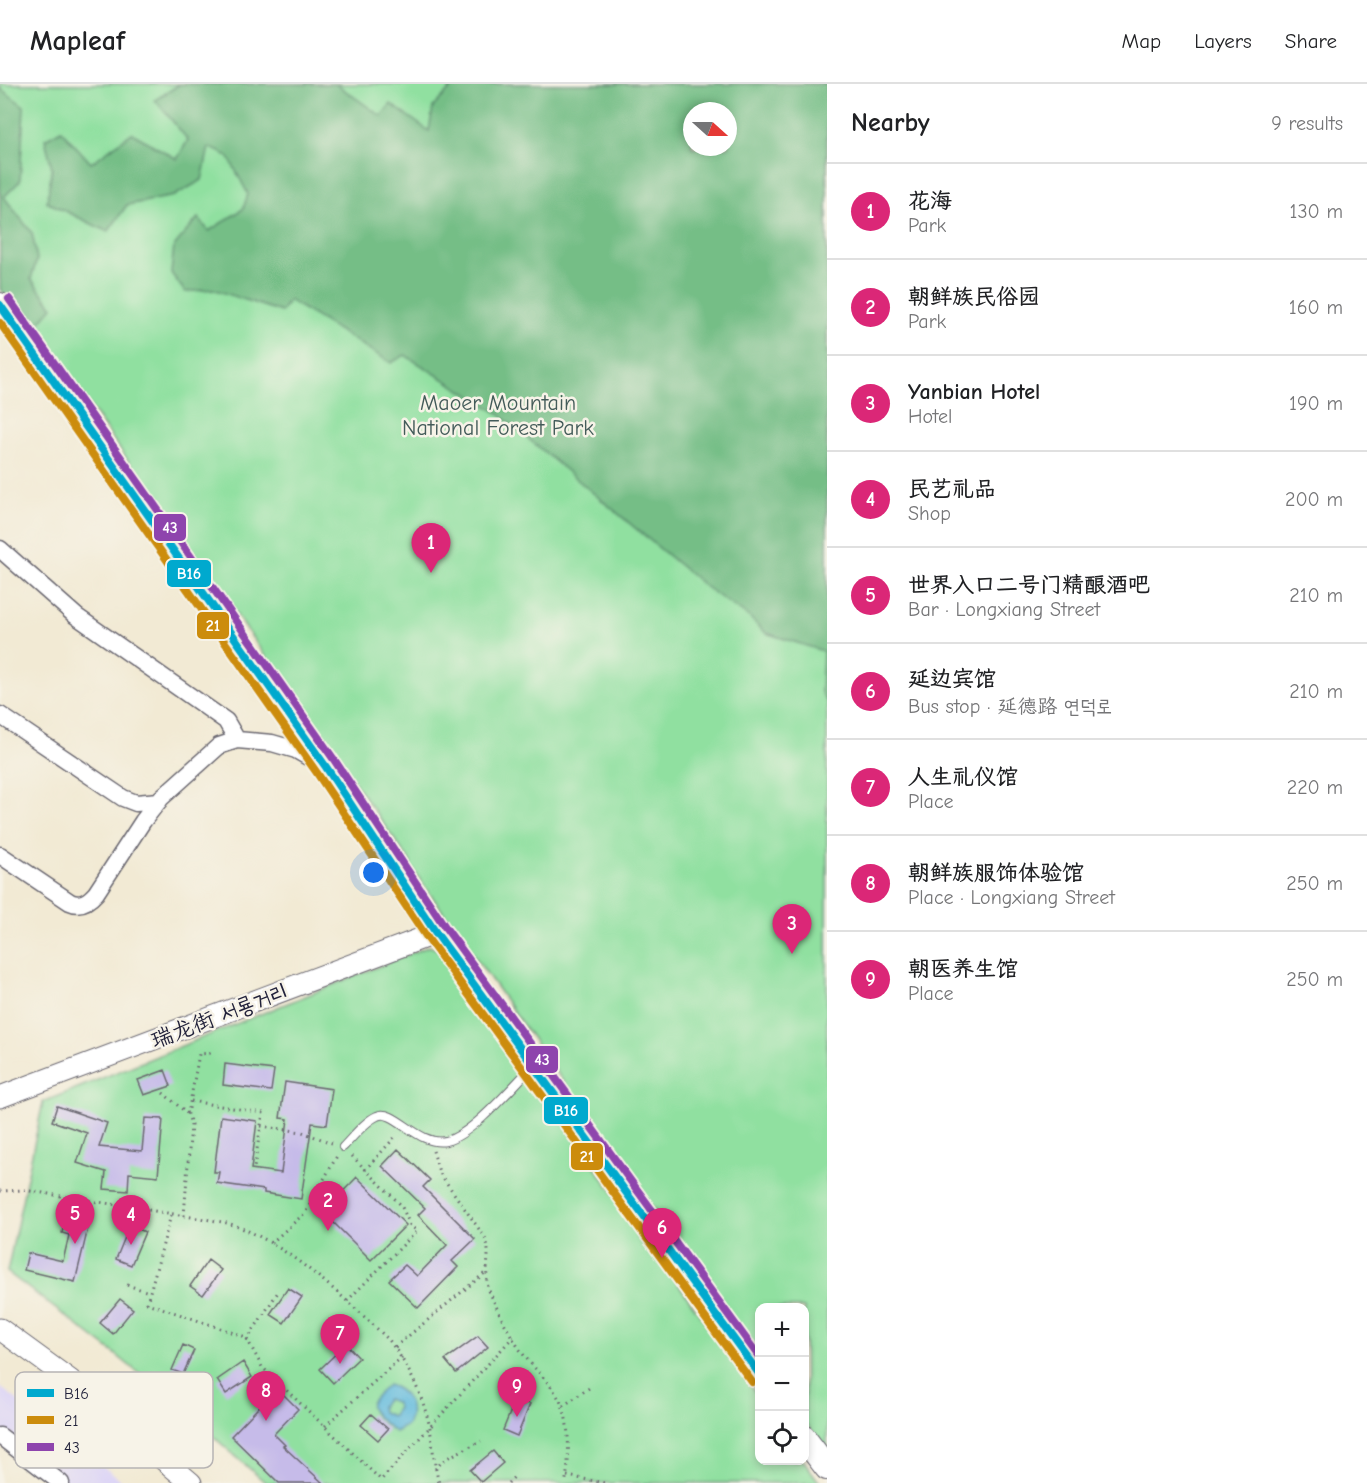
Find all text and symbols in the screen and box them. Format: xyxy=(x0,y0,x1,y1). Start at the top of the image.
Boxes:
text: Mapleaf xyxy=(30,25,125,57)
text: Map xyxy=(1122,29,1161,53)
text: Layers xyxy=(1194,29,1252,53)
text: Share xyxy=(1285,29,1337,53)
north arrow xyxy=(683,102,737,156)
text: Nearby xyxy=(851,108,930,138)
text: 9 results xyxy=(1271,112,1343,135)
text: 花海 xyxy=(908,188,952,214)
text: 1 xyxy=(867,200,874,223)
text: 130 m xyxy=(1290,200,1343,223)
text: Park xyxy=(908,214,946,237)
text: 朝鲜族民俗园 xyxy=(908,284,1040,310)
text: 2 xyxy=(866,296,875,319)
text: 160 m xyxy=(1289,296,1343,319)
text: Park xyxy=(908,310,946,333)
text: Yanbian Hotel xyxy=(908,379,1040,405)
park label: Maoer Mountain National Forest Park xyxy=(402,390,594,441)
text: 3 xyxy=(866,392,875,415)
text: 190 m xyxy=(1289,392,1343,415)
text: Hotel xyxy=(908,405,952,428)
text: 民艺礼品 xyxy=(908,476,996,502)
text: 4 xyxy=(866,488,875,511)
text: 200 m xyxy=(1285,488,1343,511)
text: Shop xyxy=(908,502,951,525)
line badge: 43 xyxy=(153,513,187,542)
text: 43 xyxy=(162,519,178,537)
pin: 1 xyxy=(412,524,450,573)
line badge: B16 xyxy=(166,559,212,588)
text: B16 xyxy=(177,565,201,583)
text: 世界入口二号门精酿酒吧 xyxy=(908,572,1150,598)
text: 5 xyxy=(865,584,876,607)
text: 210 m xyxy=(1289,584,1343,607)
text: Bar · Longxiang Street xyxy=(908,598,1100,621)
line badge: 21 xyxy=(196,611,230,640)
text: 21 xyxy=(206,617,220,635)
text: 延边宾馆 xyxy=(908,666,996,692)
text: 6 xyxy=(865,680,876,703)
text: 210 m xyxy=(1289,680,1343,703)
text: Bus stop · 延德路 연덕로 xyxy=(908,695,1112,718)
text: 人生礼仪馆 xyxy=(908,764,1018,790)
text: 7 xyxy=(866,776,875,799)
text: 220 m xyxy=(1287,776,1343,799)
text: Place xyxy=(908,790,954,813)
your location xyxy=(359,858,388,887)
text: 朝鲜族服饰体验馆 xyxy=(908,860,1084,886)
text: 8 xyxy=(865,872,876,895)
text: 250 m xyxy=(1286,872,1343,895)
text: Place · Longxiang Street xyxy=(908,886,1115,909)
pin: 3 xyxy=(772,904,812,954)
text: 朝医养生馆 xyxy=(908,956,1018,982)
text: 9 xyxy=(865,968,876,991)
text: 250 m xyxy=(1286,968,1343,991)
street label: 瑞龙街 서룡거리 xyxy=(147,978,291,1054)
text: Place xyxy=(908,982,954,1005)
line badge: 43 xyxy=(525,1045,559,1074)
text: 43 xyxy=(534,1051,550,1069)
line badge: B16 xyxy=(543,1096,589,1125)
text: B16 xyxy=(554,1102,578,1120)
line badge: 21 xyxy=(570,1142,604,1171)
text: 21 xyxy=(580,1148,594,1166)
pin: 2 xyxy=(308,1182,348,1231)
pin: 5 xyxy=(56,1194,94,1244)
pin: 4 xyxy=(112,1196,150,1245)
pin: 6 xyxy=(642,1208,682,1258)
map controls xyxy=(755,1303,809,1465)
button: + xyxy=(755,1303,809,1357)
pin: 7 xyxy=(320,1314,360,1364)
button: − xyxy=(755,1357,809,1411)
pin: 9 xyxy=(498,1368,536,1417)
legend xyxy=(15,1372,213,1468)
pin: 8 xyxy=(246,1372,286,1421)
text: B16 xyxy=(64,1385,89,1403)
button: locate xyxy=(755,1411,809,1465)
text: 21 xyxy=(64,1412,79,1430)
text: 43 xyxy=(64,1439,80,1457)

